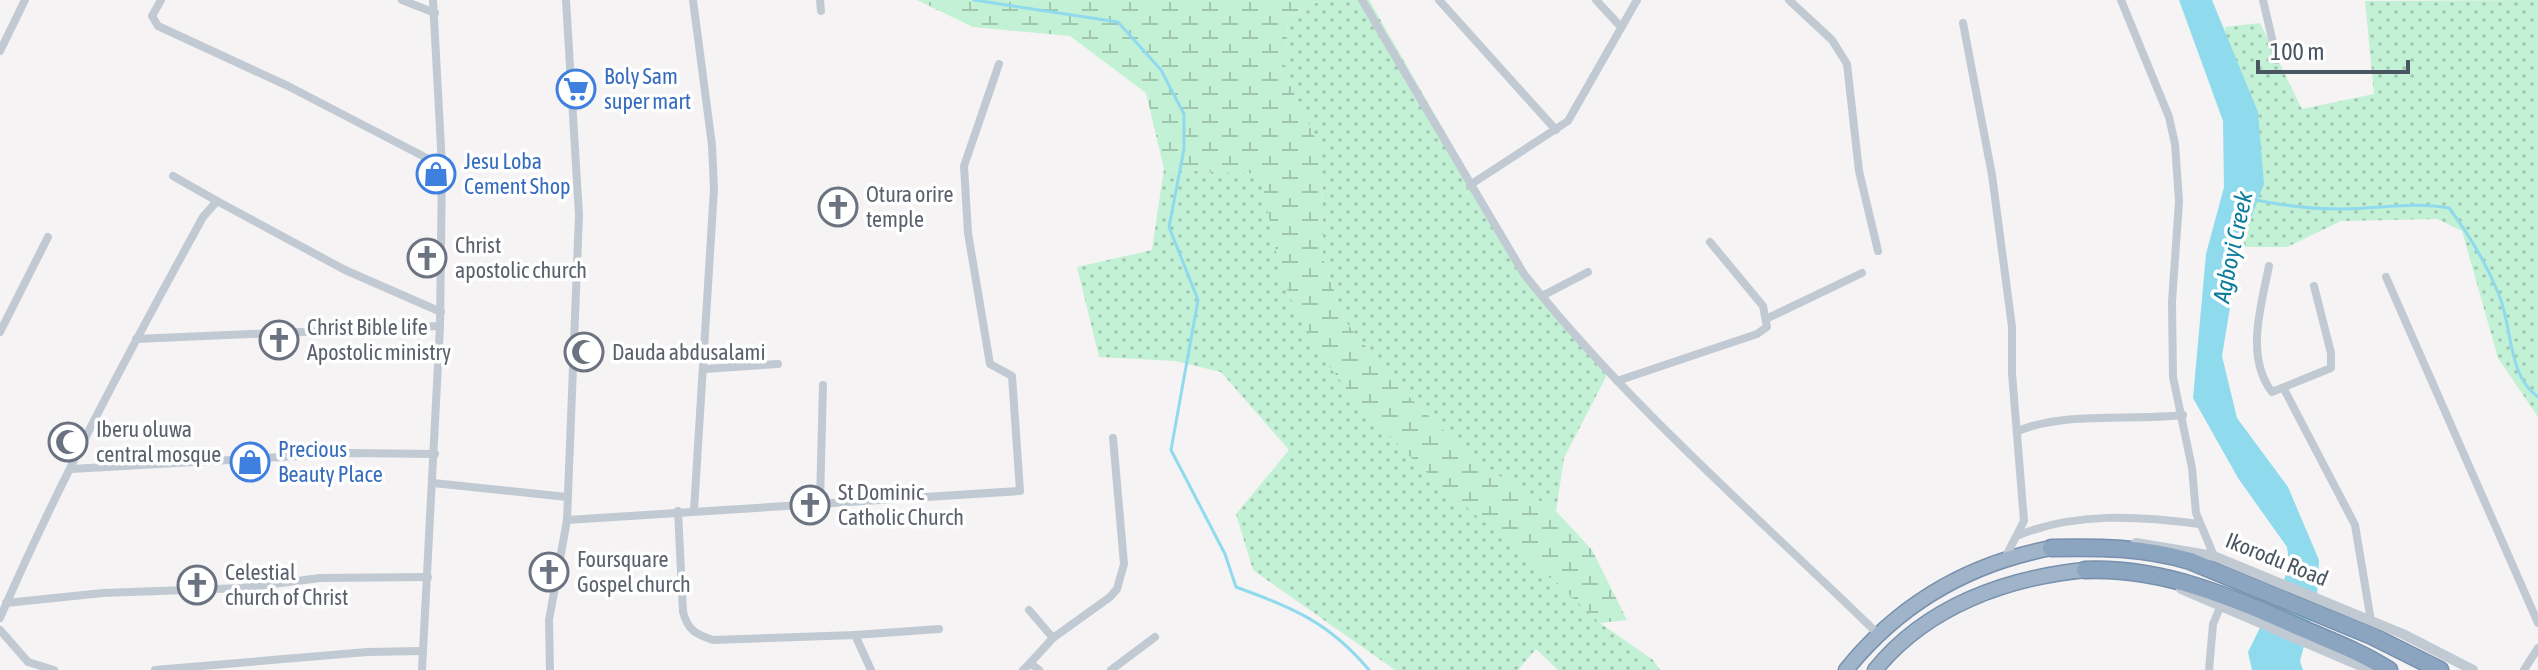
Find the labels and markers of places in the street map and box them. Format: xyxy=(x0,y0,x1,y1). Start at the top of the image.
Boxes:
place label: Boly Sam super mart xyxy=(604,63,691,114)
supermarket icon: Boly Sam super mart xyxy=(555,68,597,110)
place label: Jesu Loba Cement Shop xyxy=(464,148,570,199)
shop icon: Jesu Loba Cement Shop xyxy=(415,153,457,195)
place label: Otura orire temple xyxy=(866,181,953,232)
church icon: Otura orire temple xyxy=(817,186,859,228)
place label: Christ apostolic church xyxy=(455,232,587,283)
church icon: Christ apostolic church xyxy=(406,237,448,279)
place label: Christ Bible life Apostolic ministry xyxy=(307,314,451,365)
church icon: Christ Bible life Apostolic ministry xyxy=(258,319,300,361)
mosque icon: Dauda abdusalami xyxy=(563,331,605,373)
place label: Dauda abdusalami xyxy=(612,339,766,365)
place label: Iberu oluwa central mosque xyxy=(96,416,221,467)
mosque icon: Iberu oluwa central mosque xyxy=(47,421,89,463)
place label: Precious Beauty Place xyxy=(278,436,383,487)
shop icon: Precious Beauty Place xyxy=(229,441,271,483)
place label: St Dominic Catholic Church xyxy=(838,479,964,530)
church icon: St Dominic Catholic Church xyxy=(789,484,831,526)
place label: Foursquare Gospel church xyxy=(577,546,691,597)
church icon: Foursquare Gospel church xyxy=(528,551,570,593)
place label: Celestial church of Christ xyxy=(225,559,348,610)
church icon: Celestial church of Christ xyxy=(176,564,218,606)

